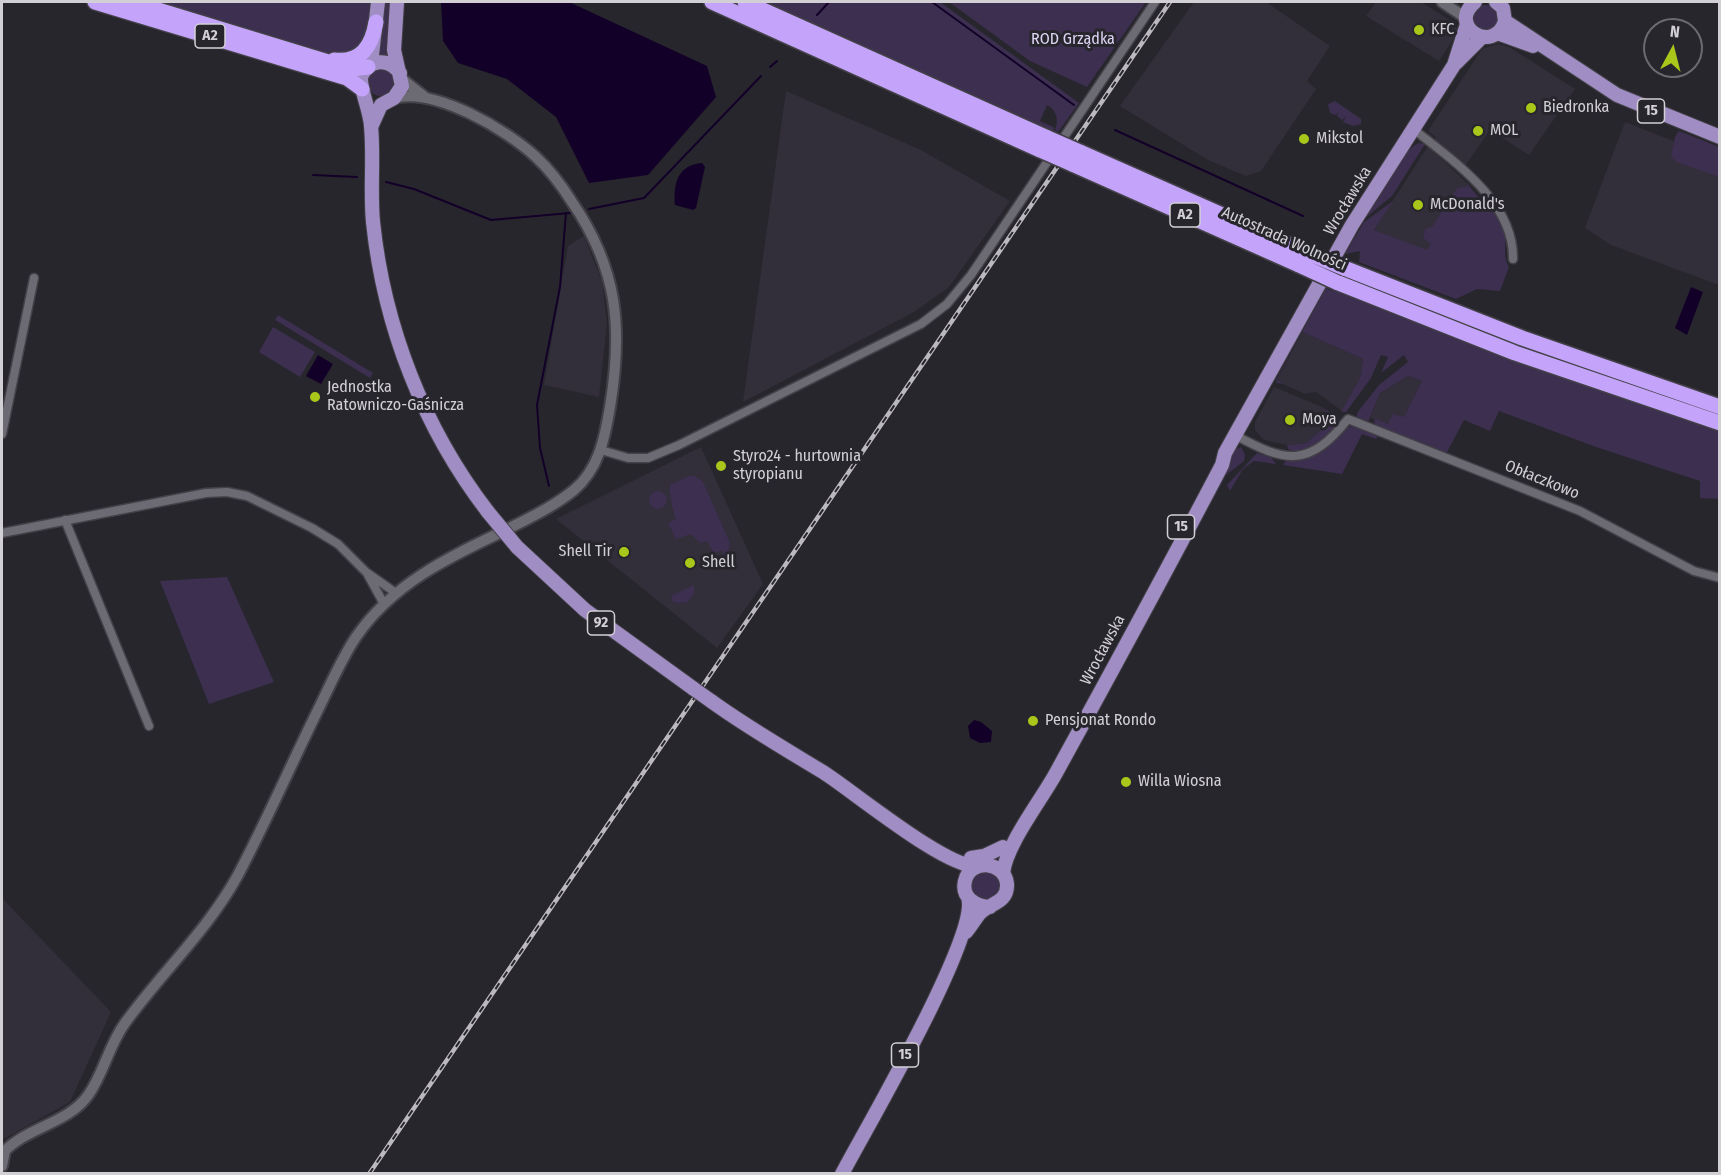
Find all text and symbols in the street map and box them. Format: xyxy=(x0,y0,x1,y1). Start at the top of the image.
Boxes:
north arrow xyxy=(1643,18,1703,78)
place label: KFC xyxy=(1431,20,1454,40)
text: N xyxy=(1669,22,1681,42)
marker: KFC xyxy=(1412,23,1426,37)
road number: A2 xyxy=(195,24,225,48)
park label: ROD Grządka xyxy=(1031,30,1115,50)
place label: Biedronka xyxy=(1543,98,1609,118)
road number: 15 xyxy=(1638,99,1664,123)
marker: Biedronka xyxy=(1524,101,1538,115)
place label: MOL xyxy=(1490,121,1518,141)
marker: MOL xyxy=(1471,124,1485,138)
place label: Mikstol xyxy=(1316,129,1363,149)
marker: Mikstol xyxy=(1297,132,1311,146)
street label: Wrocławska xyxy=(1320,163,1376,239)
place label: McDonald's xyxy=(1430,195,1505,215)
marker: McDonald's xyxy=(1411,198,1425,212)
road number: A2 xyxy=(1170,203,1200,227)
street label: Autostrada Wolności xyxy=(1219,203,1349,275)
place label: Jednostka Ratowniczo-Gaśnicza xyxy=(327,378,464,416)
marker: Jednostka Ratowniczo-Gaśnicza xyxy=(308,390,322,404)
place label: Moya xyxy=(1302,410,1336,430)
marker: Moya xyxy=(1283,413,1297,427)
place label: Styro24 - hurtownia styropianu xyxy=(733,447,861,485)
street label: Obłaczkowo xyxy=(1502,456,1582,504)
marker: Styro24 - hurtownia styropianu xyxy=(714,459,728,473)
road number: 15 xyxy=(1168,515,1194,539)
place label: Shell Tir xyxy=(558,542,612,562)
marker: Shell Tir xyxy=(617,545,631,559)
place label: Shell xyxy=(702,553,735,573)
marker: Shell xyxy=(683,556,697,570)
road number: 92 xyxy=(588,611,614,635)
street label: Wrocławska xyxy=(1077,612,1129,688)
place label: Pensjonat Rondo xyxy=(1045,711,1156,731)
marker: Pensjonat Rondo xyxy=(1026,714,1040,728)
place label: Willa Wiosna xyxy=(1138,772,1222,792)
marker: Willa Wiosna xyxy=(1119,775,1133,789)
road number: 15 xyxy=(892,1043,918,1067)

